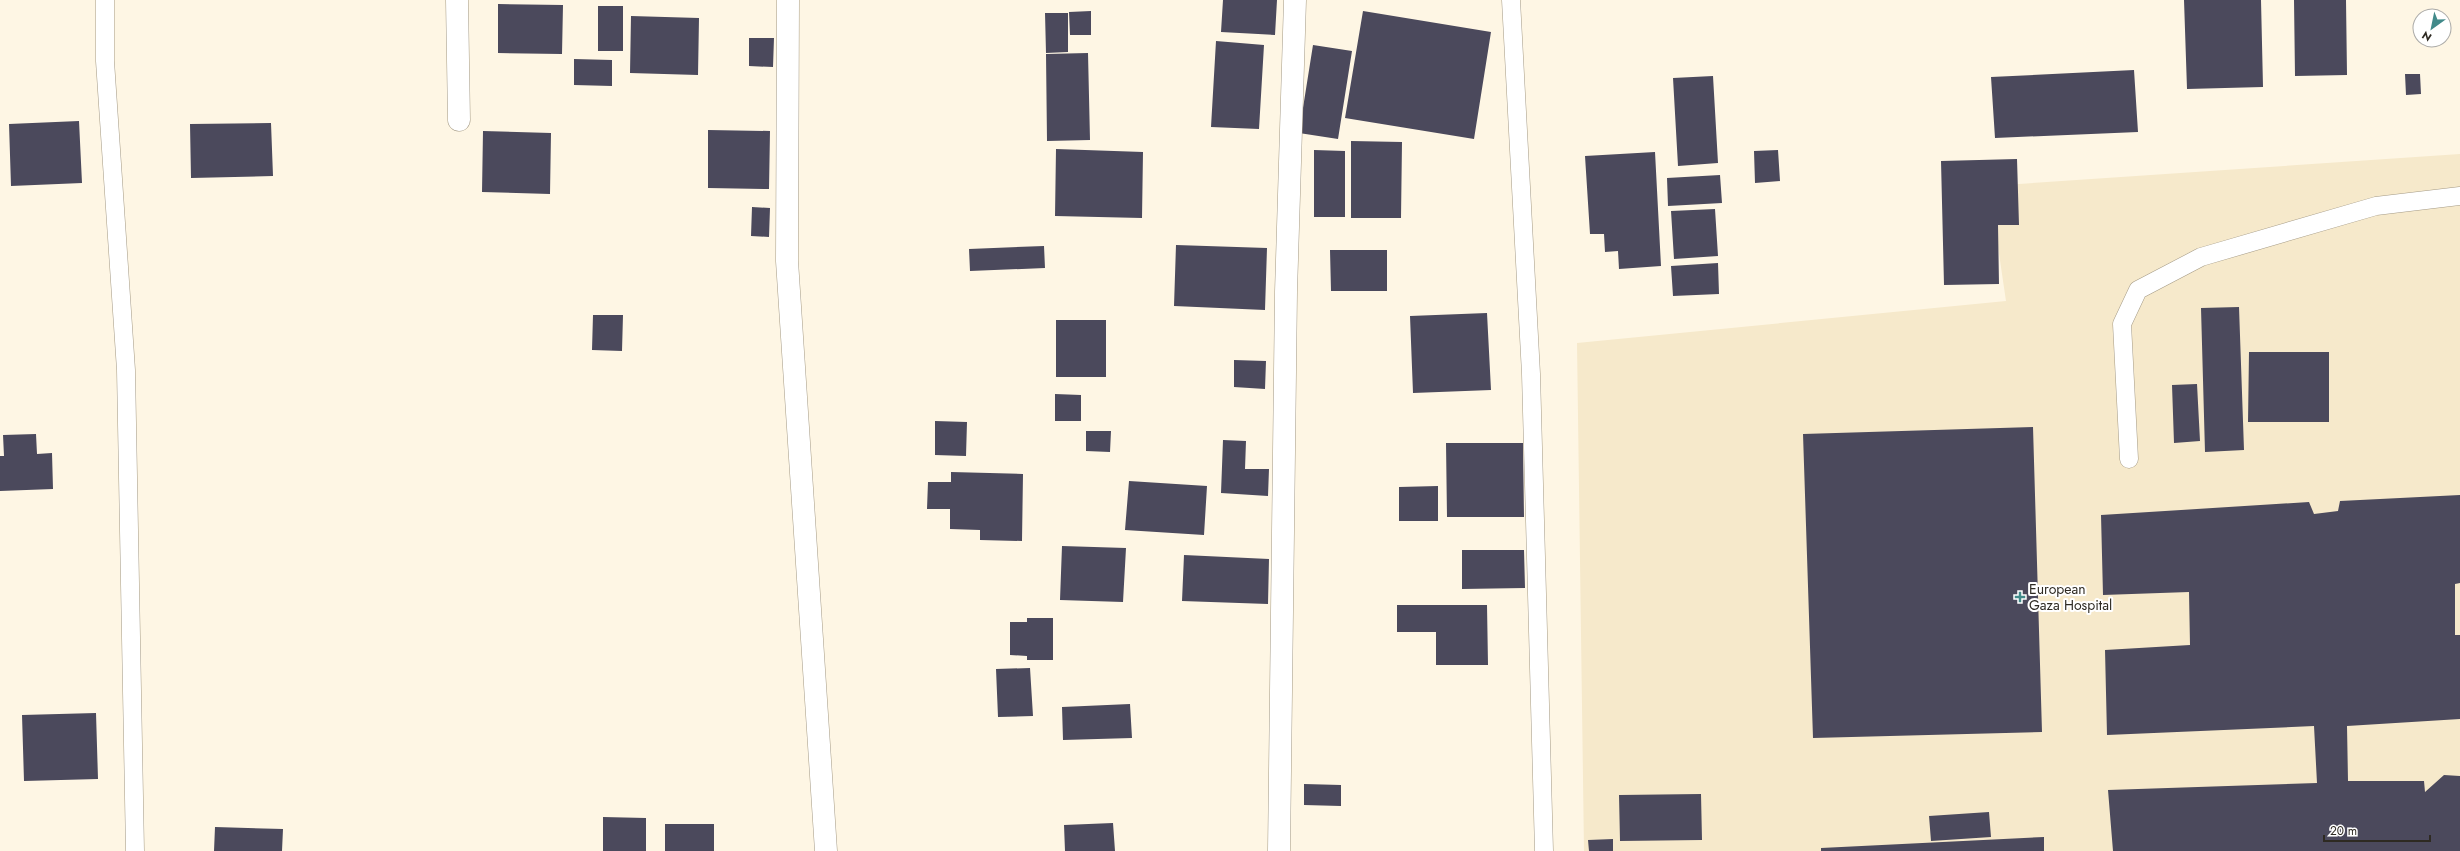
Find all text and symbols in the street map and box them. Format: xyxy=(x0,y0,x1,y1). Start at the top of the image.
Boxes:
north arrow xyxy=(2412,8,2452,48)
text: N xyxy=(2419,27,2435,45)
place label: European Gaza Hospital xyxy=(2029,579,2112,615)
marker: European Gaza Hospital xyxy=(2014,591,2026,603)
scale bar xyxy=(2324,817,2430,843)
text: 20 m xyxy=(2330,822,2357,840)

